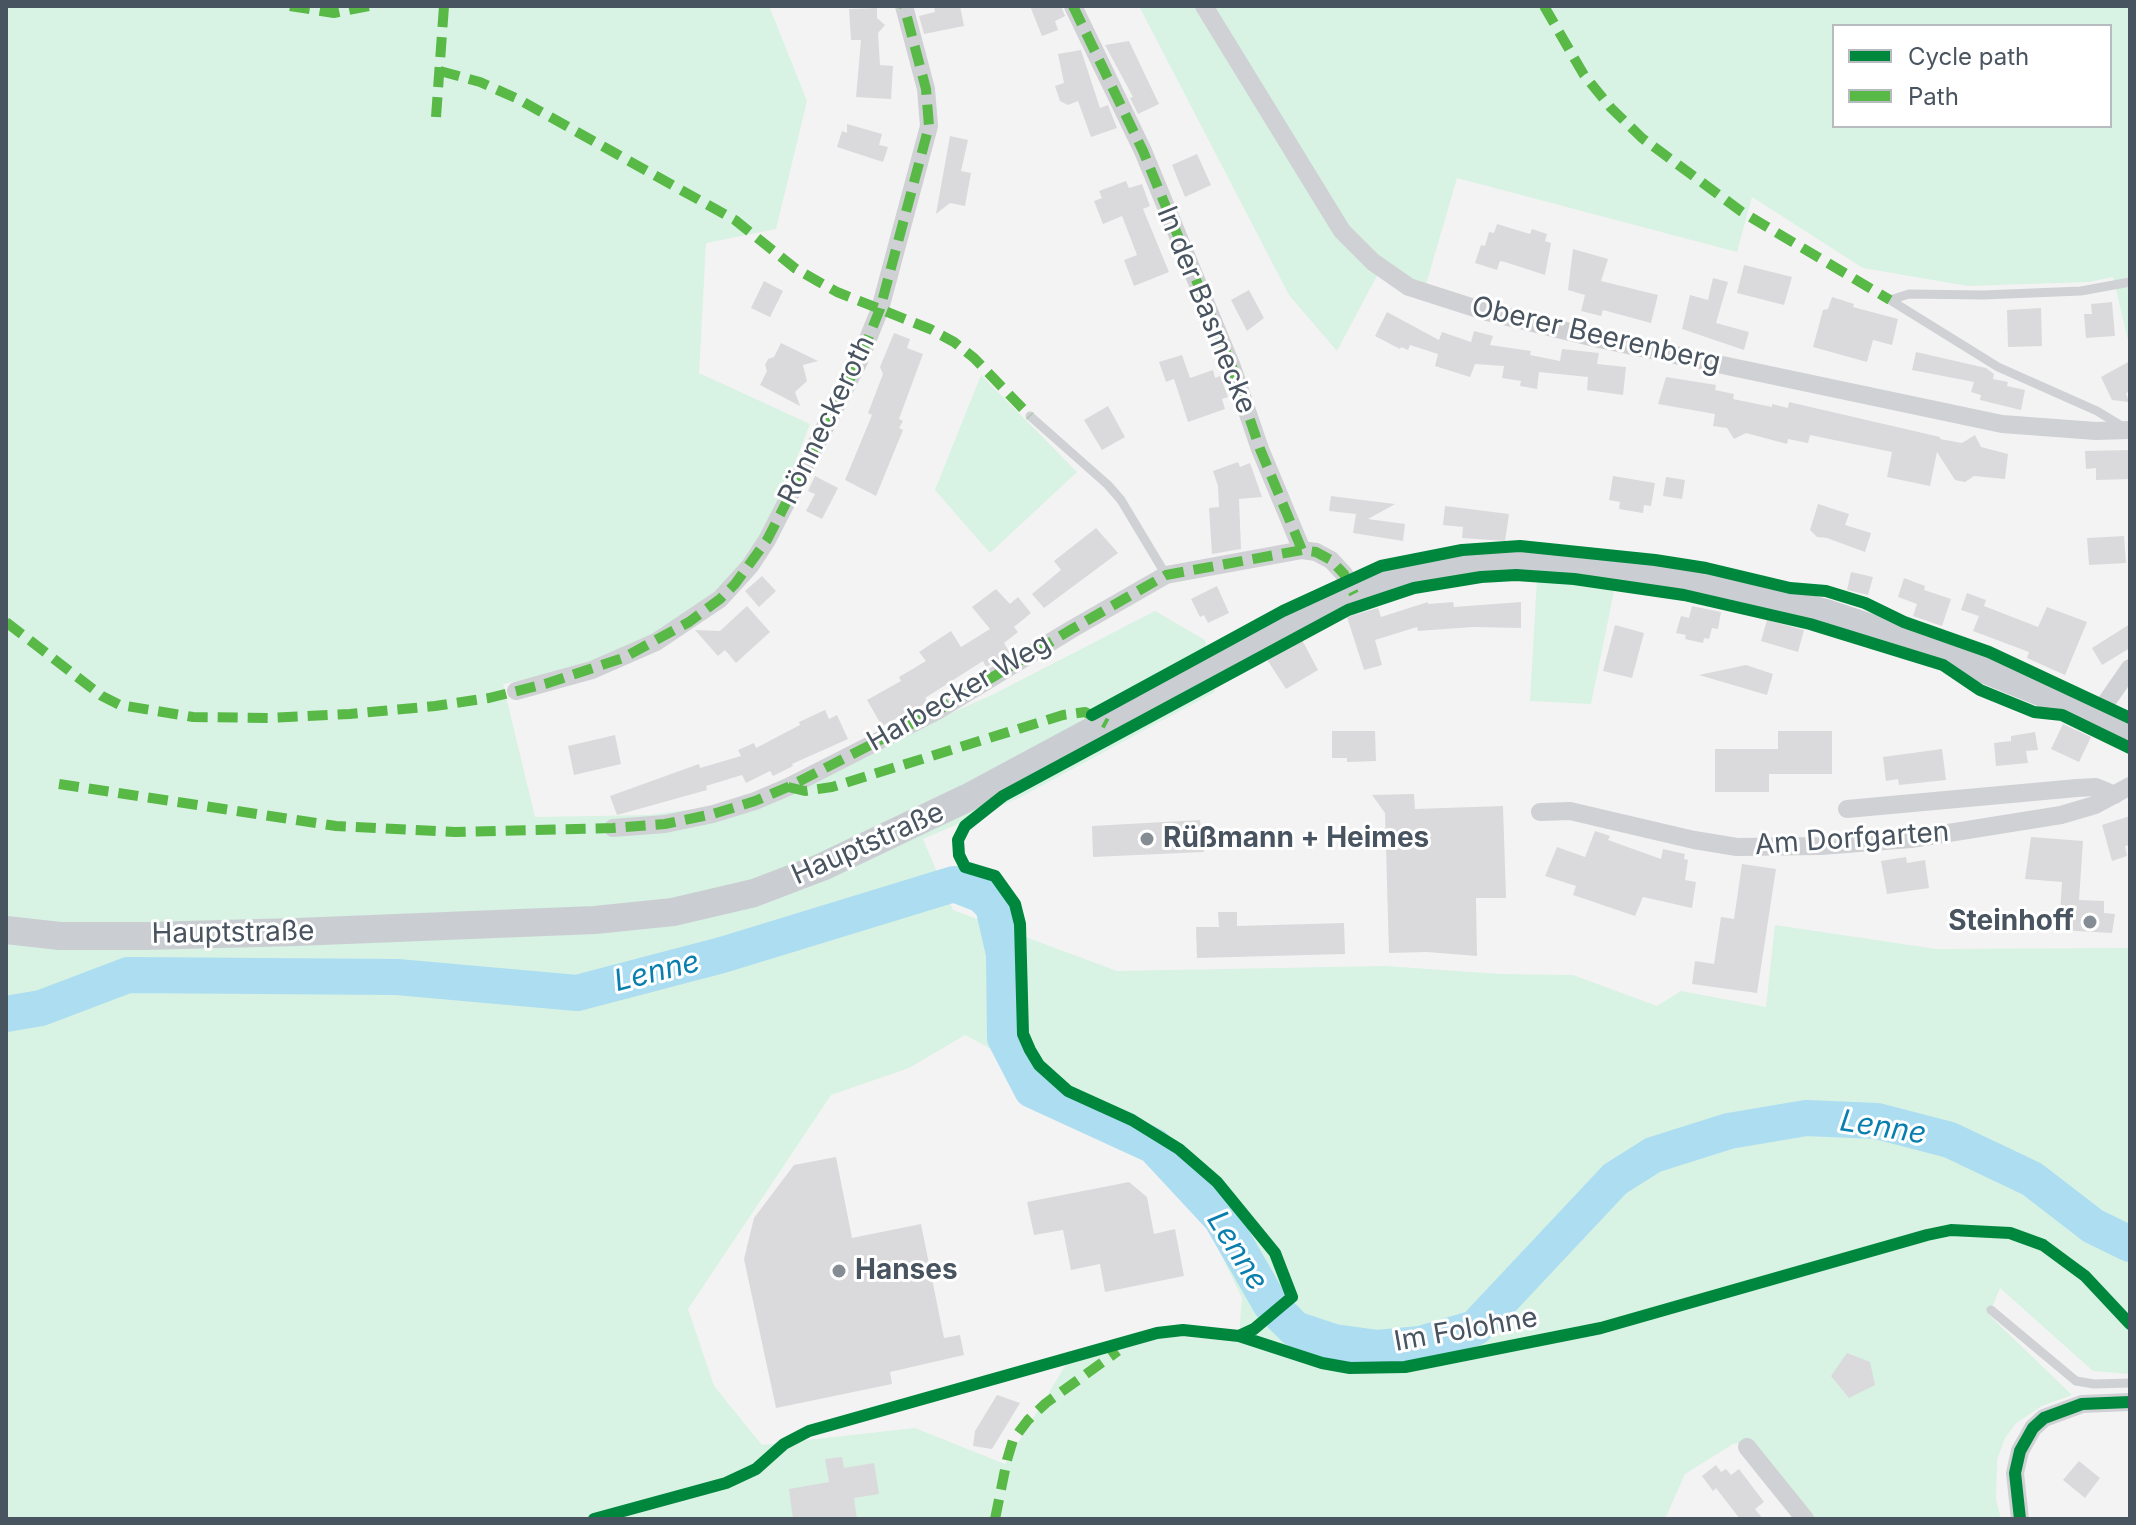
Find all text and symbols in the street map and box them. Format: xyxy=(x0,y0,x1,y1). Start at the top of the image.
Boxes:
legend xyxy=(1832,24,2112,128)
text: Cycle path xyxy=(1908,42,2029,71)
text: Path xyxy=(1908,82,1959,111)
street label: In der Basmecke xyxy=(1149,201,1263,419)
street label: Oberer Beerenberg xyxy=(1468,290,1724,380)
street label: Rönneckeroth xyxy=(772,330,882,510)
street label: Harbecker Weg xyxy=(861,627,1057,759)
street label: Hauptstraße xyxy=(787,796,949,892)
street label: Am Dorfgarten xyxy=(1754,815,1950,863)
place label: Rüßmann + Heimes xyxy=(1163,822,1429,856)
marker: Rüßmann + Heimes xyxy=(1138,830,1156,848)
place label: Steinhoff xyxy=(1948,905,2074,939)
marker: Steinhoff xyxy=(2081,913,2099,931)
street label: Hauptstraße xyxy=(151,915,315,951)
water label: Lenne xyxy=(610,944,704,1000)
water label: Lenne xyxy=(1837,1103,1929,1153)
water label: Lenne xyxy=(1199,1205,1275,1297)
place label: Hanses xyxy=(855,1254,958,1288)
marker: Hanses xyxy=(830,1262,848,1280)
street label: Im Folohne xyxy=(1392,1301,1540,1359)

